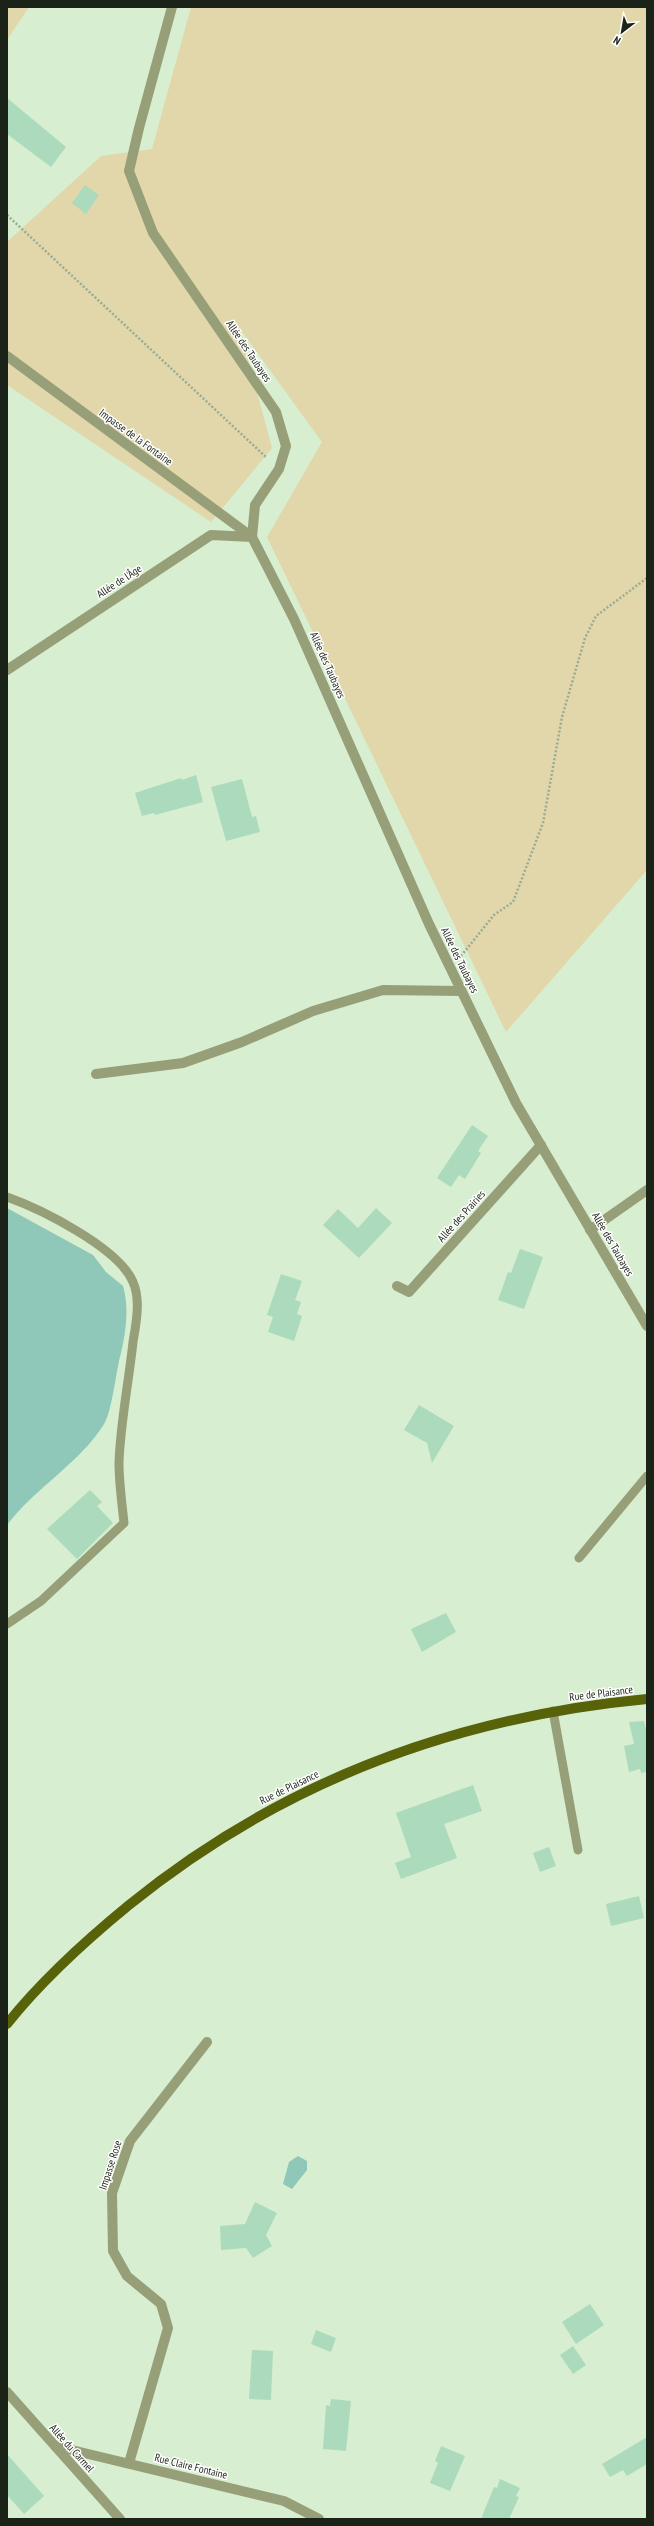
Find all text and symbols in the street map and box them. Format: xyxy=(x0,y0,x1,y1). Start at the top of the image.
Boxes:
north arrow xyxy=(602,12,642,52)
text: N xyxy=(611,33,623,48)
street label: Allée des Taubayes xyxy=(223,317,275,385)
street label: Impasse de la Fontaine xyxy=(97,406,176,469)
street label: Allée de l'Âge xyxy=(94,561,145,601)
street label: Allée des Taubayes xyxy=(307,630,349,701)
street label: Allée des Taubayes xyxy=(438,925,482,995)
street label: Allée des Prairies xyxy=(434,1187,488,1245)
street label: Allée des Taubayes xyxy=(589,1210,637,1279)
street label: Rue de Plaisance xyxy=(568,1682,634,1704)
street label: Rue de Plaisance xyxy=(257,1766,321,1807)
street label: Impasse Rose xyxy=(95,2138,125,2191)
street label: Allée du Carmel xyxy=(47,2421,98,2475)
street label: Rue Claire Fontaine xyxy=(153,2450,229,2482)

